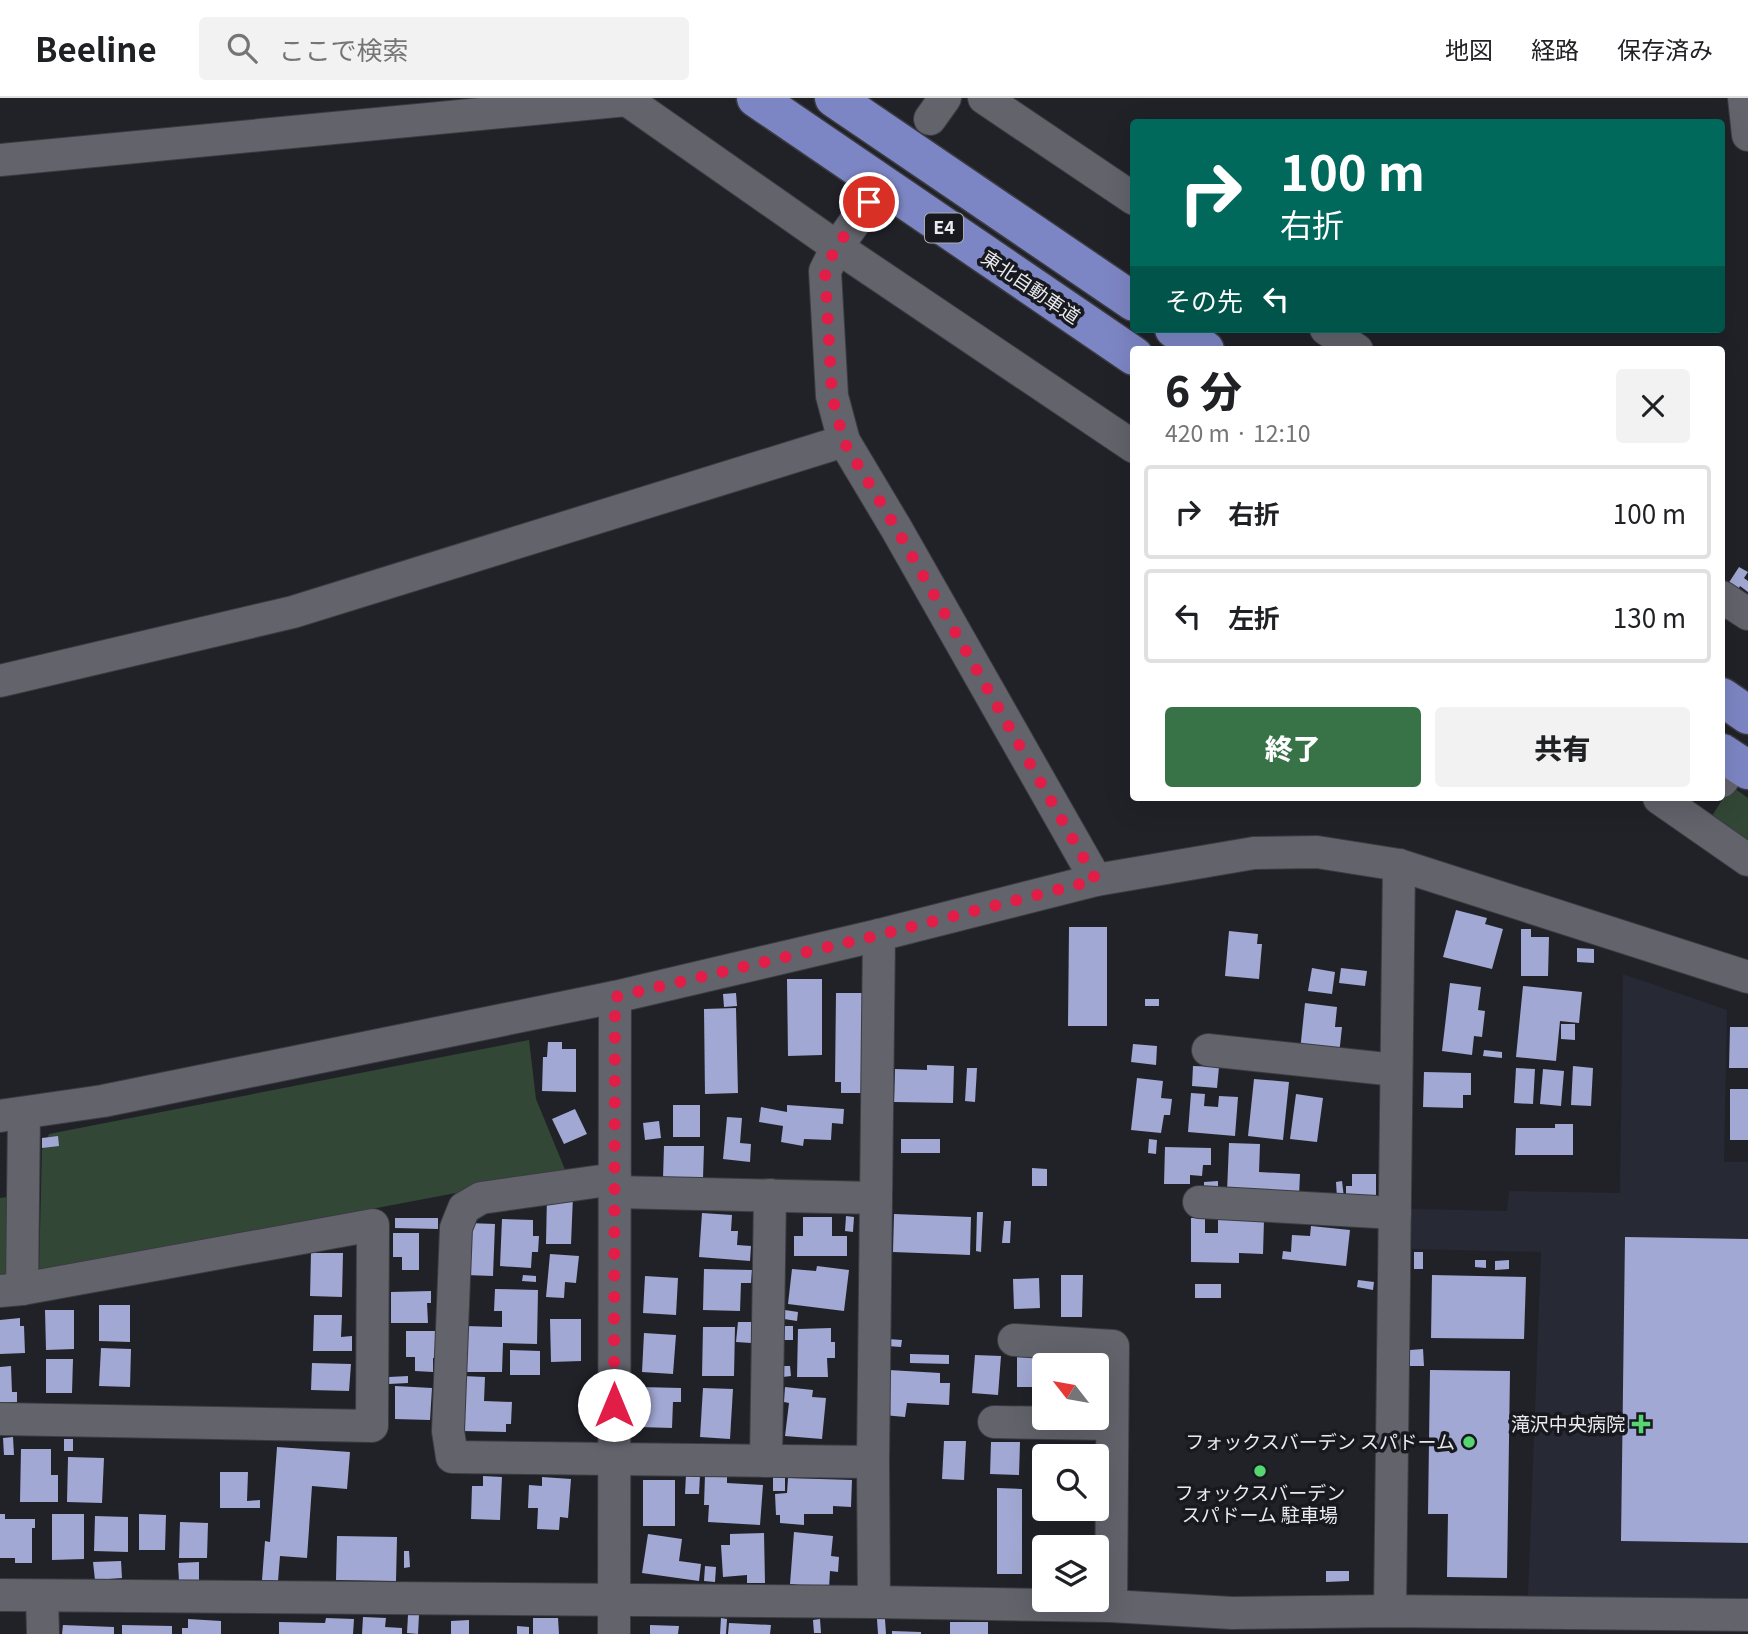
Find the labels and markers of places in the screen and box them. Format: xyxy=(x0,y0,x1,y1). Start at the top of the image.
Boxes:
pin xyxy=(839,172,899,232)
place label: 滝沢中央病院 xyxy=(1511,1409,1625,1436)
marker: 滝沢中央病院 xyxy=(1631,1414,1651,1434)
place label: フォックスバーデン スパドーム xyxy=(1185,1427,1455,1454)
marker: フォックスバーデン スパドーム xyxy=(1461,1434,1477,1450)
marker: フォックスバーデン スパドーム 駐車場 xyxy=(1252,1463,1268,1479)
place label: フォックスバーデン スパドーム 駐車場 xyxy=(1175,1478,1345,1527)

